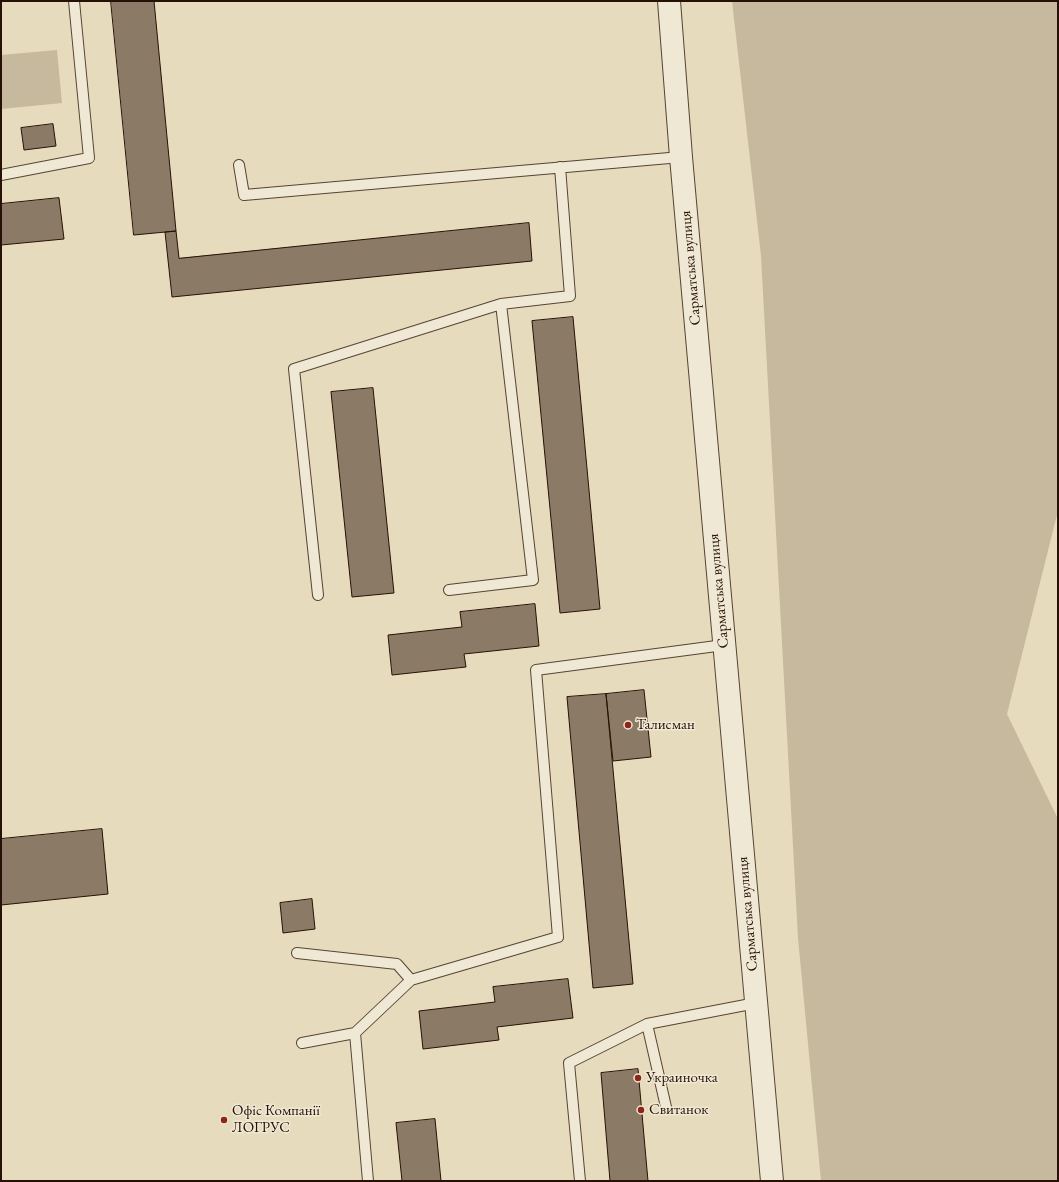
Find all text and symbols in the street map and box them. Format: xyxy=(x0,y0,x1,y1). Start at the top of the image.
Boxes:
street label: Сарматська вулиця xyxy=(677,210,705,326)
street label: Сарматська вулиця xyxy=(705,533,733,649)
place label: Талисман xyxy=(636,716,695,734)
marker: Талисман xyxy=(623,720,633,730)
street label: Сарматська вулиця xyxy=(734,856,762,972)
place label: Украиночка xyxy=(646,1069,718,1087)
marker: Украиночка xyxy=(633,1073,643,1083)
place label: Свитанок xyxy=(649,1101,708,1119)
place label: Офіс Компанії ЛОГРУС xyxy=(232,1102,320,1137)
marker: Свитанок xyxy=(636,1105,646,1115)
marker: Офіс Компанії ЛОГРУС xyxy=(219,1115,229,1125)

